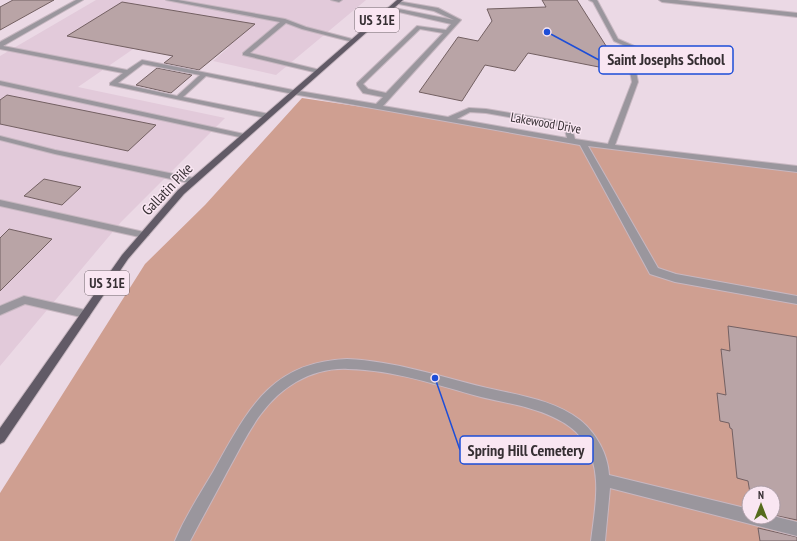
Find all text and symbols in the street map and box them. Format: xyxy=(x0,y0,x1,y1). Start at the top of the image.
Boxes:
road number: US 31E xyxy=(355,8,399,32)
callout: Saint Josephs School xyxy=(599,46,733,74)
text: Saint Josephs School xyxy=(607,49,725,69)
street label: Lakewood Drive xyxy=(509,108,583,138)
street label: Gallatin Pike xyxy=(137,159,197,219)
road number: US 31E xyxy=(85,271,129,295)
callout: Spring Hill Cemetery xyxy=(460,436,593,464)
text: Spring Hill Cemetery xyxy=(468,440,585,460)
north arrow xyxy=(741,485,781,525)
text: N xyxy=(758,488,764,502)

